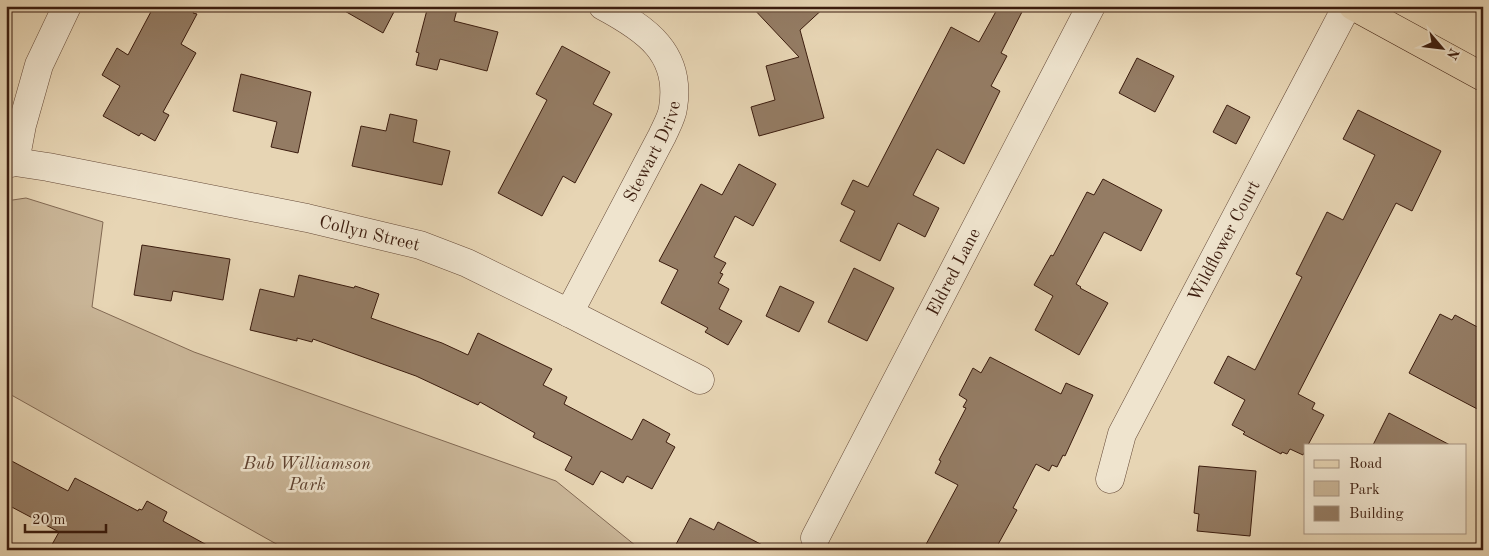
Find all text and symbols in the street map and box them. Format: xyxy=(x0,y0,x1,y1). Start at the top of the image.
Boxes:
north arrow xyxy=(1416,22,1466,72)
text: N xyxy=(1444,46,1461,62)
street label: Stewart Drive xyxy=(621,100,684,205)
street label: Wildflower Court xyxy=(1185,178,1264,305)
street label: Collyn Street xyxy=(317,213,422,255)
street label: Eldred Lane xyxy=(924,225,984,319)
legend xyxy=(1304,444,1466,534)
park label: Bub Williamson Park xyxy=(242,455,371,494)
text: Road xyxy=(1349,457,1383,472)
text: Park xyxy=(1349,483,1380,498)
scale bar xyxy=(25,501,106,533)
text: Building xyxy=(1349,507,1404,522)
text: 20 m xyxy=(32,513,66,528)

